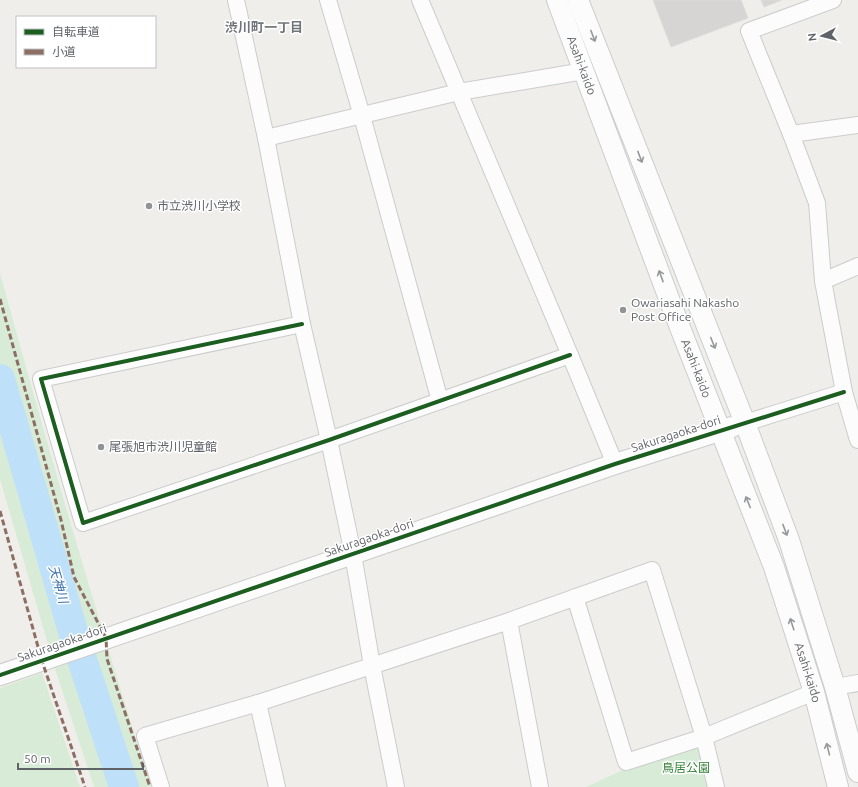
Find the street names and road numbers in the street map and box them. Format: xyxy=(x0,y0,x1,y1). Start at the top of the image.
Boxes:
street label: Asahi-kaido xyxy=(565,34,599,97)
street label: Asahi-kaido xyxy=(679,337,714,400)
street label: Sakuragaoka-dori xyxy=(629,413,722,454)
street label: Sakuragaoka-dori xyxy=(323,516,415,559)
street label: Sakuragaoka-dori xyxy=(16,621,108,664)
street label: Asahi-kaido xyxy=(793,641,823,704)

